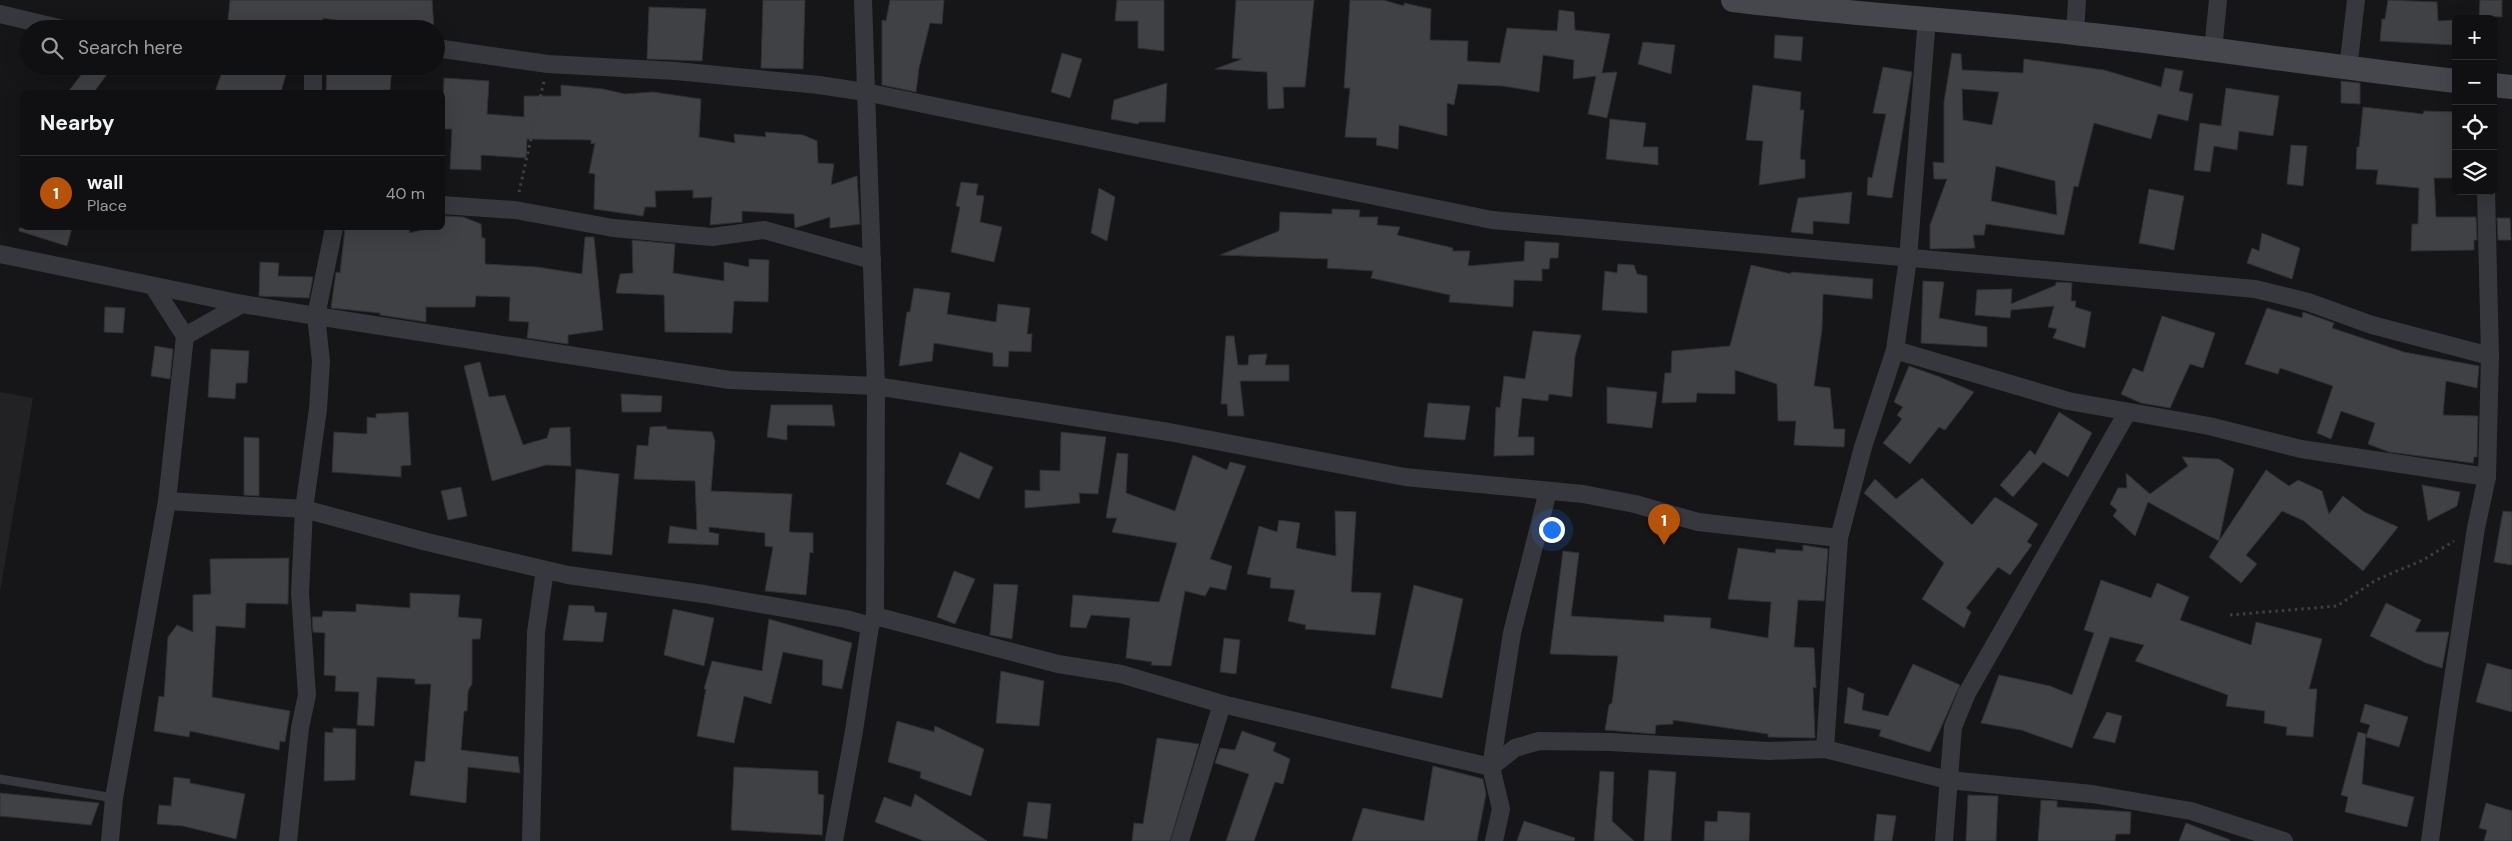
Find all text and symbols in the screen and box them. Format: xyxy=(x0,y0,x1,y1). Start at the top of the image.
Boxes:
map controls xyxy=(2452,15,2497,195)
button: + xyxy=(2452,15,2497,60)
search box xyxy=(20,20,445,75)
icon: search xyxy=(38,34,66,62)
text: Search here xyxy=(78,35,183,60)
button: − xyxy=(2452,60,2497,105)
button: locate xyxy=(2452,105,2497,150)
text: Nearby xyxy=(40,109,114,137)
button: layers xyxy=(2452,150,2497,195)
text: wall xyxy=(87,170,123,195)
text: 1 xyxy=(53,183,59,204)
text: 40 m xyxy=(386,183,425,204)
text: Place xyxy=(87,195,127,216)
pin: 1 xyxy=(1648,504,1680,545)
your location xyxy=(1539,517,1565,543)

